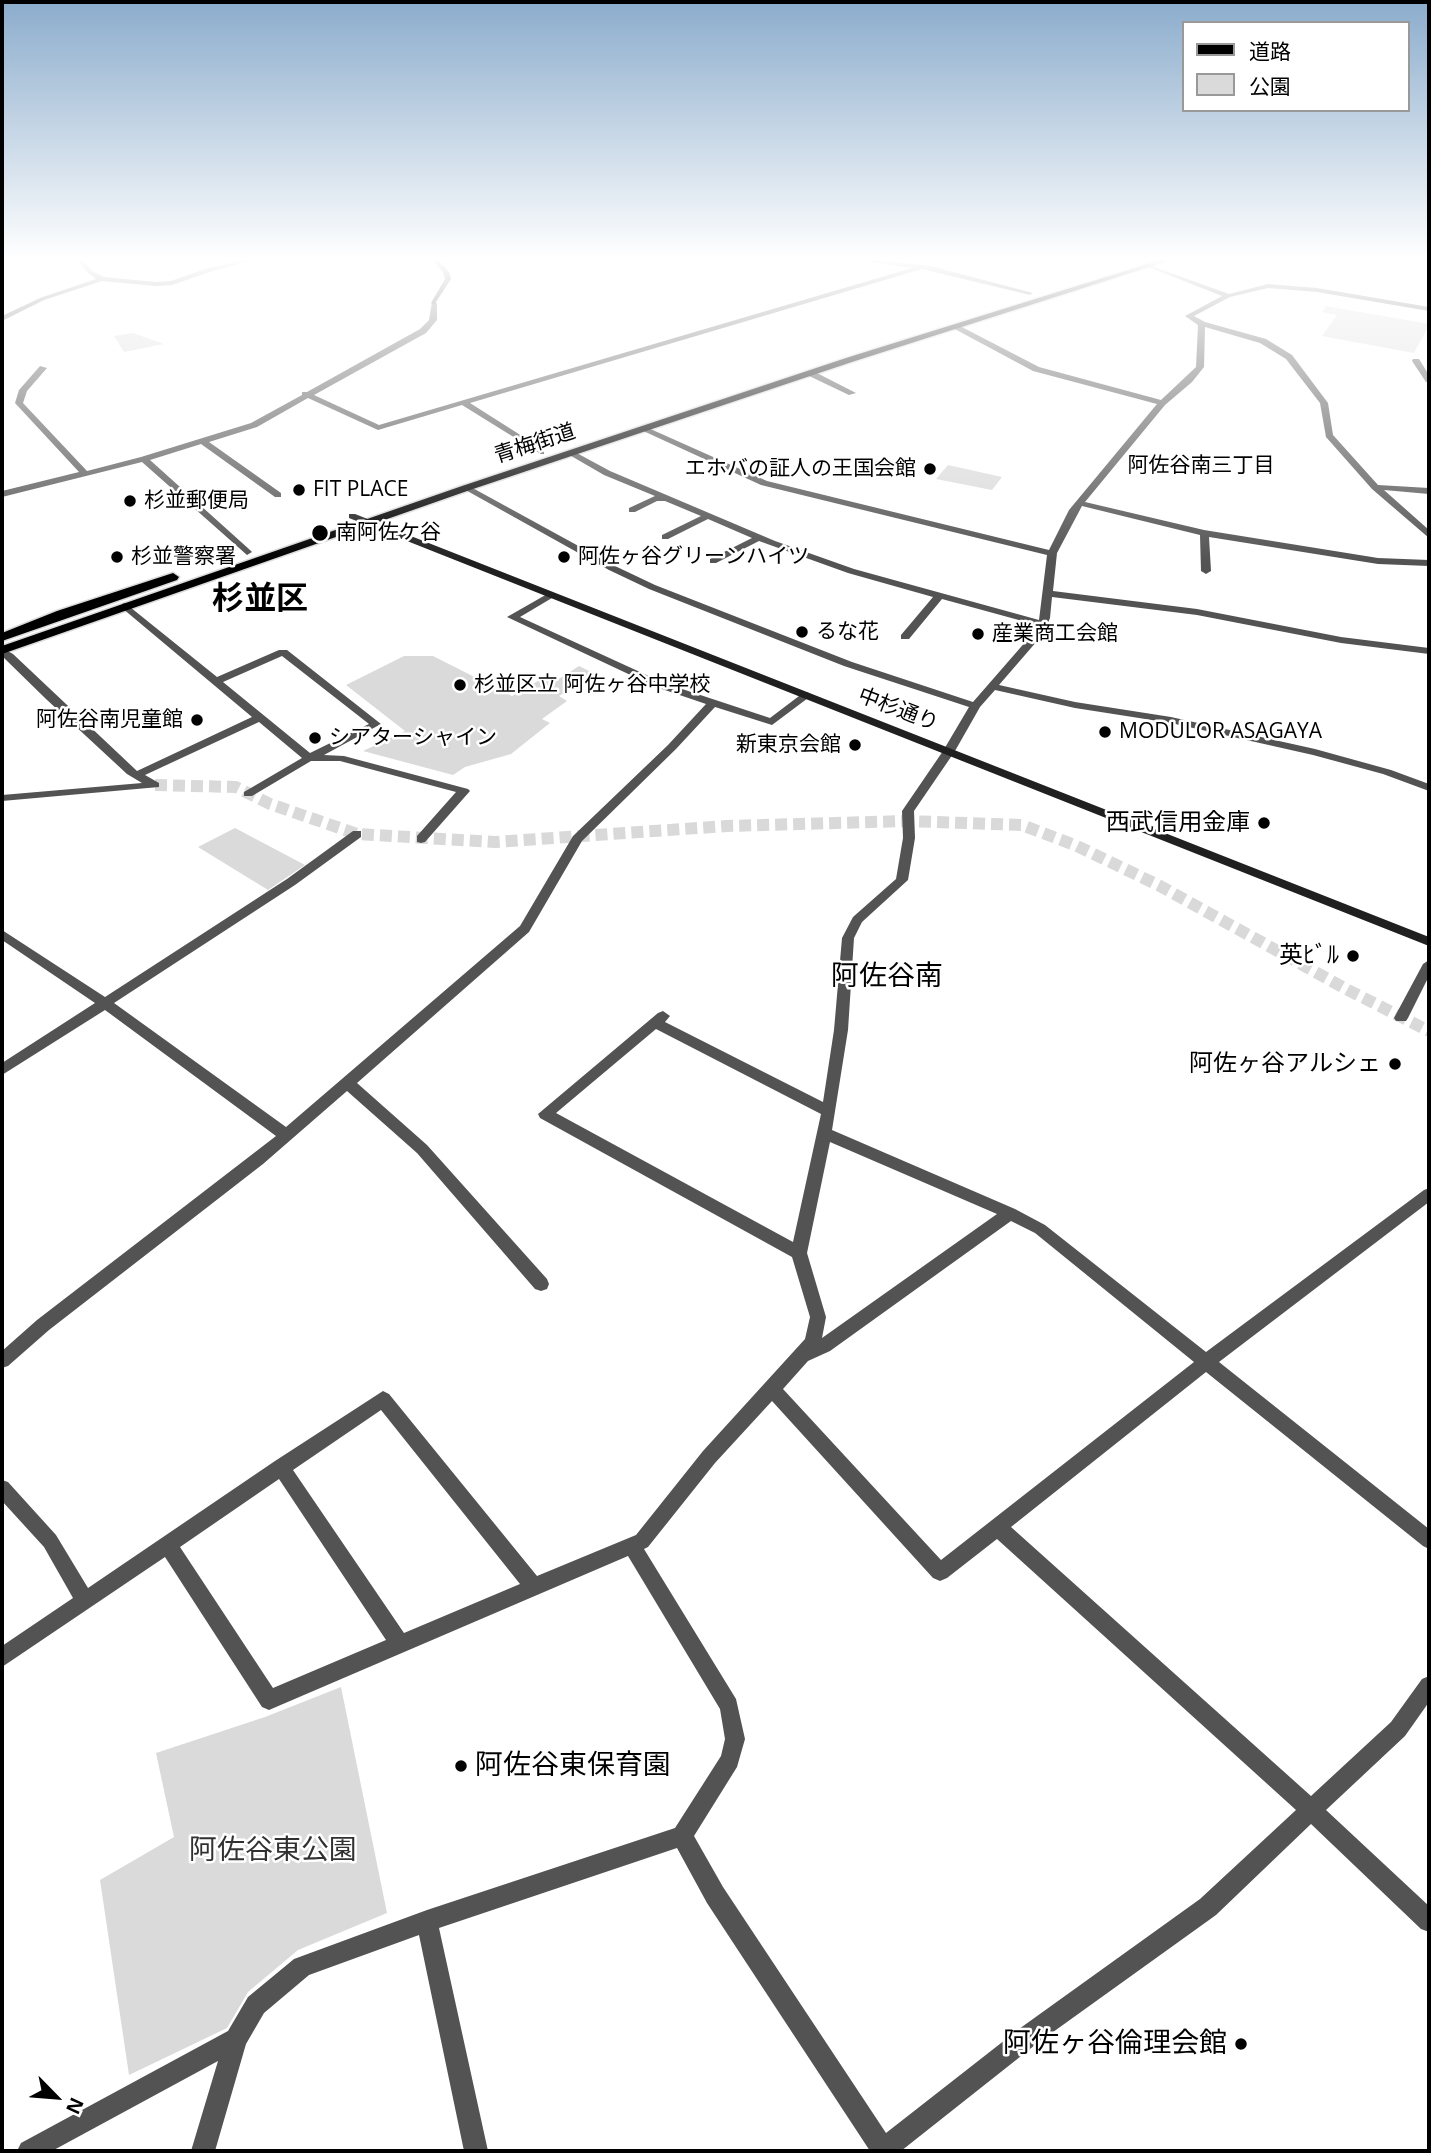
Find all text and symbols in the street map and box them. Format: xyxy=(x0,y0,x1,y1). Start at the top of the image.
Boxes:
legend xyxy=(1182,21,1410,112)
text: 道路 xyxy=(1249,37,1291,65)
text: 公園 xyxy=(1249,72,1291,100)
street label: 青梅街道 xyxy=(491,419,579,469)
district label: 阿佐谷南三丁目 xyxy=(1128,453,1274,479)
place label: エホバの証人の王国会館 xyxy=(685,456,916,482)
marker: エホバの証人の王国会館 xyxy=(922,461,938,477)
place label: FIT PLACE xyxy=(313,477,408,503)
marker: FIT PLACE xyxy=(291,482,307,498)
place label: 杉並郵便局 xyxy=(144,488,249,514)
marker: 杉並郵便局 xyxy=(122,493,138,509)
place label: 南阿佐ケ谷 xyxy=(336,520,441,546)
marker: 南阿佐ケ谷 xyxy=(310,523,330,543)
place label: 杉並警察署 xyxy=(131,544,236,570)
place label: 阿佐ヶ谷グリーンハイツ xyxy=(578,544,809,570)
marker: 杉並警察署 xyxy=(109,549,125,565)
marker: 阿佐ヶ谷グリーンハイツ xyxy=(556,549,572,565)
district label: 杉並区 xyxy=(212,581,308,619)
place label: るな花 xyxy=(816,619,879,645)
place label: 産業商工会館 xyxy=(992,621,1118,647)
marker: るな花 xyxy=(794,624,810,640)
marker: 産業商工会館 xyxy=(970,626,986,642)
place label: 杉並区立 阿佐ヶ谷中学校 xyxy=(474,672,710,698)
marker: 杉並区立 阿佐ヶ谷中学校 xyxy=(452,677,468,693)
street label: 中杉通り xyxy=(854,683,942,737)
place label: 阿佐谷南児童館 xyxy=(36,707,183,733)
marker: 阿佐谷南児童館 xyxy=(189,712,205,728)
place label: MODULOR ASAGAYA xyxy=(1119,719,1322,745)
marker: MODULOR ASAGAYA xyxy=(1097,724,1113,740)
place label: シアターシャイン xyxy=(329,725,497,751)
marker: シアターシャイン xyxy=(307,730,323,746)
place label: 新東京会館 xyxy=(736,732,841,758)
marker: 新東京会館 xyxy=(847,737,863,753)
place label: 西武信用金庫 xyxy=(1106,809,1250,837)
marker: 西武信用金庫 xyxy=(1256,815,1272,831)
place label: 英ﾋﾞﾙ xyxy=(1279,942,1339,970)
marker: 英ﾋﾞﾙ xyxy=(1345,948,1361,964)
district label: 阿佐谷南 xyxy=(831,960,943,994)
place label: 阿佐ヶ谷アルシェ xyxy=(1189,1050,1381,1078)
marker: 阿佐ヶ谷アルシェ xyxy=(1387,1056,1403,1072)
place label: 阿佐谷東保育園 xyxy=(475,1749,671,1783)
marker: 阿佐谷東保育園 xyxy=(453,1758,469,1774)
park label: 阿佐谷東公園 xyxy=(189,1834,357,1868)
place label: 阿佐ヶ谷倫理会館 xyxy=(1003,2027,1227,2061)
marker: 阿佐ヶ谷倫理会館 xyxy=(1233,2036,1249,2052)
north arrow xyxy=(21,2062,91,2132)
text: N xyxy=(60,2093,90,2118)

